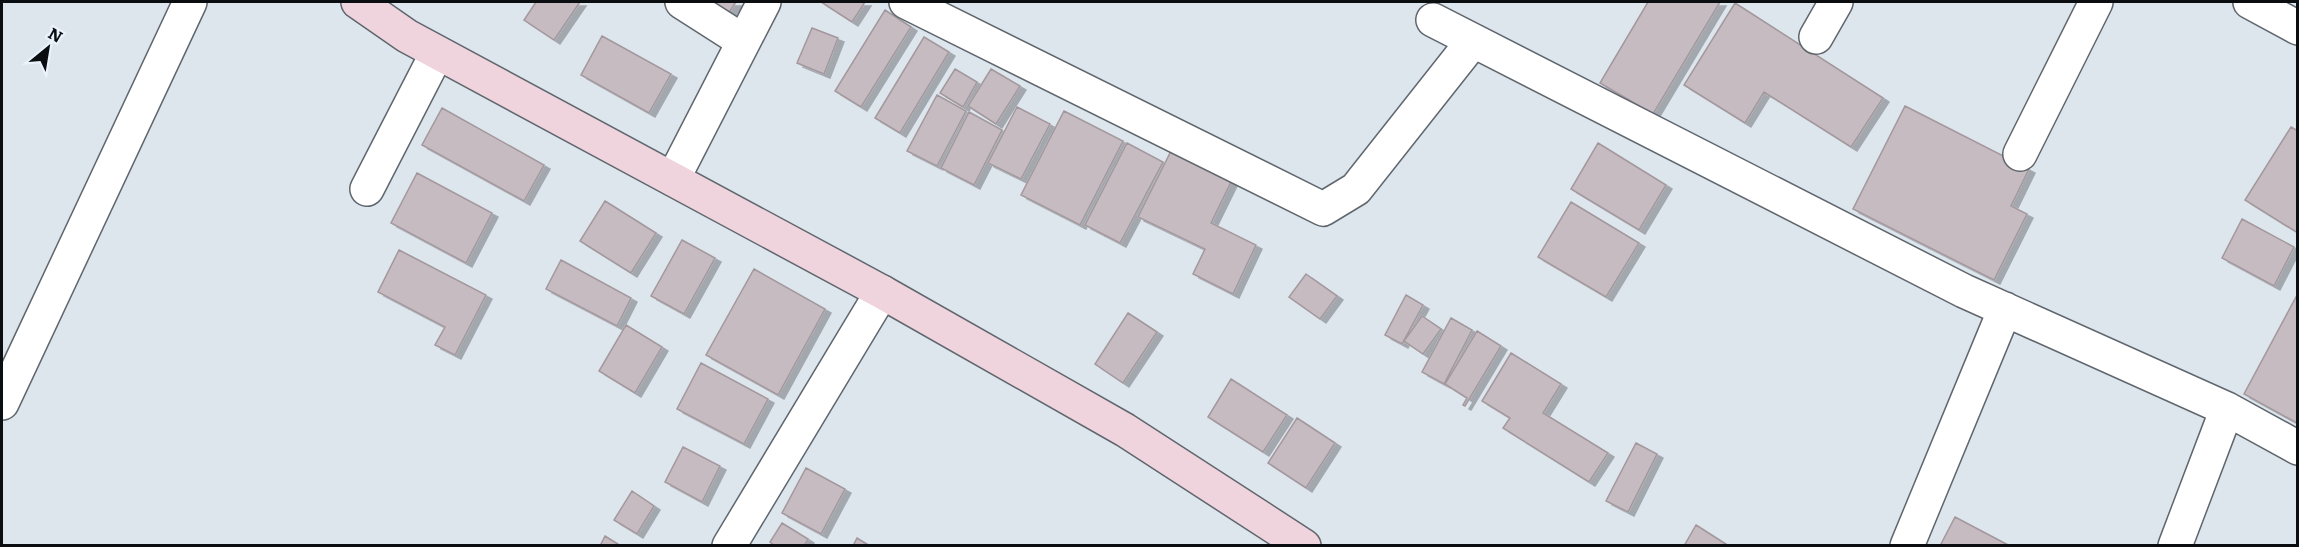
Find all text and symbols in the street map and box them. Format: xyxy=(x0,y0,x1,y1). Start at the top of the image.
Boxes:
north arrow xyxy=(18,18,78,78)
text: N xyxy=(44,20,68,48)

